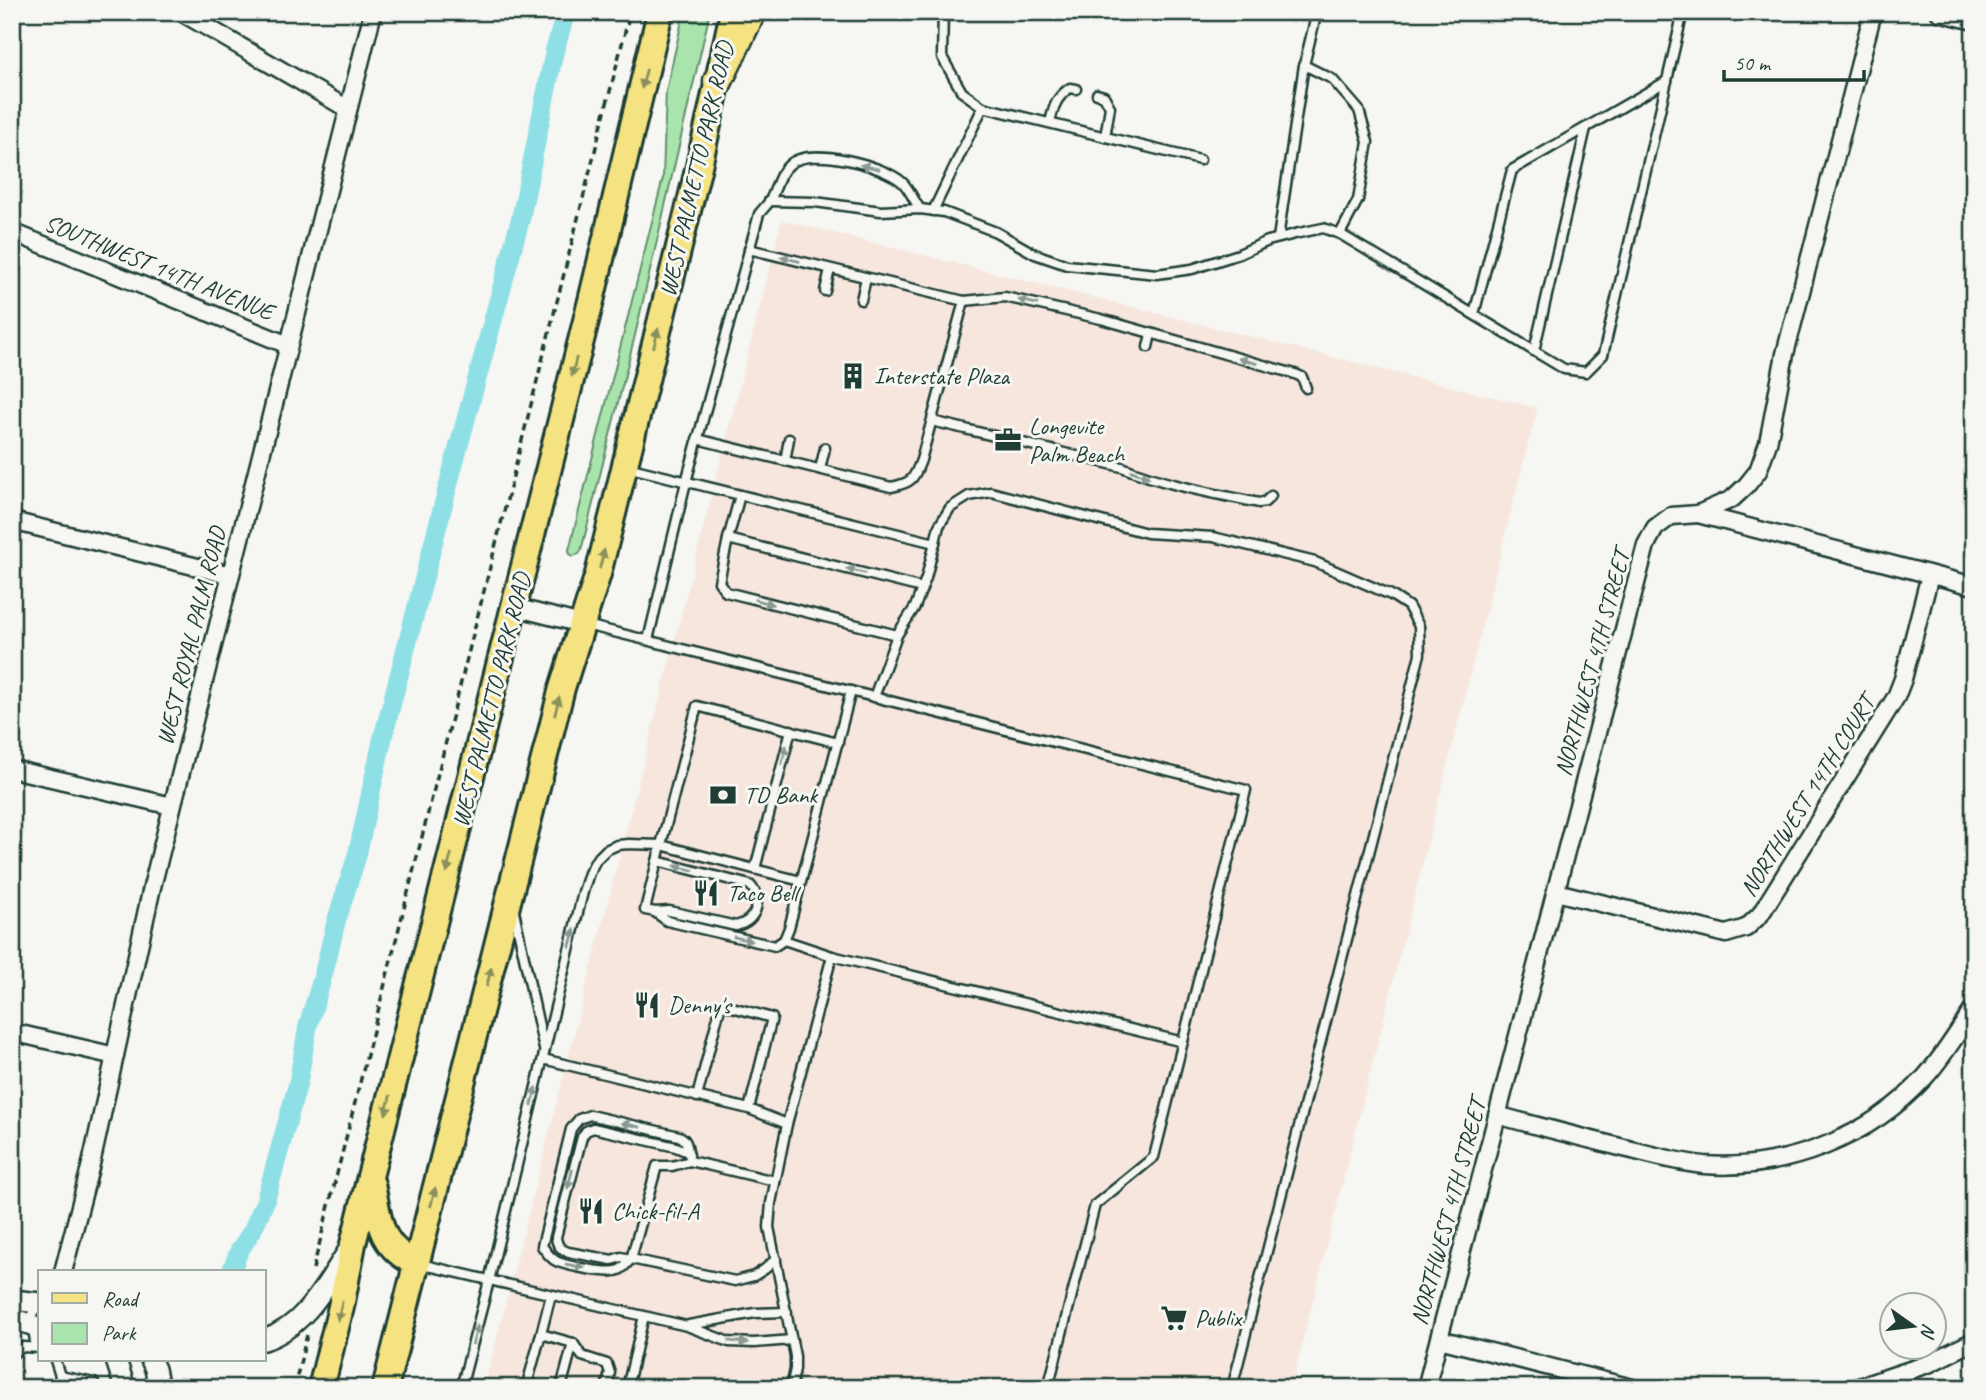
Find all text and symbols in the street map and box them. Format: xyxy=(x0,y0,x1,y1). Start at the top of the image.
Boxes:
street label: WEST PALMETTO PARK ROAD xyxy=(652,37,740,299)
scale bar xyxy=(1724,38,1864,82)
text: 50 m xyxy=(1734,50,1772,76)
one-way arrow xyxy=(639,68,650,90)
one-way arrow xyxy=(859,161,881,172)
street label: SOUTHWEST 14TH AVENUE xyxy=(40,207,281,328)
one-way arrow xyxy=(779,253,801,264)
one-way arrow xyxy=(1017,297,1039,308)
one-way arrow xyxy=(651,326,662,348)
one-way arrow xyxy=(1237,355,1258,365)
one-way arrow xyxy=(568,356,579,378)
building icon: Interstate Plaza xyxy=(838,361,868,391)
place label: Interstate Plaza xyxy=(874,361,1010,391)
place label: Longevite Palm Beach xyxy=(1029,411,1126,469)
office icon: Longevite Palm Beach xyxy=(993,425,1023,455)
one-way arrow xyxy=(1130,469,1151,480)
street label: WEST ROYAL PALM ROAD xyxy=(149,522,233,748)
street label: NORTHWEST 4TH STREET xyxy=(1547,541,1638,779)
one-way arrow xyxy=(597,547,608,569)
one-way arrow xyxy=(845,565,867,576)
street label: WEST PALMETTO PARK ROAD xyxy=(445,568,538,830)
one-way arrow xyxy=(753,597,775,608)
street label: NORTHWEST 14TH COURT xyxy=(1733,685,1884,902)
one-way arrow xyxy=(553,695,563,716)
one-way arrow xyxy=(779,744,790,766)
bank icon: TD Bank xyxy=(708,780,738,810)
place label: TD Bank xyxy=(744,780,819,810)
one-way arrow xyxy=(443,853,454,875)
one-way arrow xyxy=(673,862,695,873)
restaurant icon: Taco Bell xyxy=(691,878,721,908)
place label: Taco Bell xyxy=(727,878,801,908)
one-way arrow xyxy=(567,927,578,949)
one-way arrow xyxy=(732,934,754,945)
one-way arrow xyxy=(484,966,495,988)
restaurant icon: Denny's xyxy=(632,990,662,1020)
place label: Denny's xyxy=(668,990,734,1020)
one-way arrow xyxy=(528,1085,539,1107)
street label: NORTHWEST 4TH STREET xyxy=(1403,1090,1494,1328)
one-way arrow xyxy=(382,1095,393,1117)
one-way arrow xyxy=(620,1119,642,1130)
one-way arrow xyxy=(564,1168,575,1190)
one-way arrow xyxy=(428,1186,439,1208)
restaurant icon: Chick-fil-A xyxy=(576,1196,606,1226)
place label: Chick-fil-A xyxy=(612,1196,700,1226)
one-way arrow xyxy=(564,1260,586,1271)
legend xyxy=(38,1270,266,1362)
text: Road xyxy=(102,1286,141,1312)
north arrow xyxy=(1878,1292,1948,1362)
one-way arrow xyxy=(334,1300,345,1322)
supermarket icon: Publix xyxy=(1159,1303,1189,1333)
place label: Publix xyxy=(1195,1303,1243,1333)
text: Park xyxy=(102,1320,137,1346)
text: N xyxy=(1915,1321,1942,1342)
one-way arrow xyxy=(470,1323,481,1345)
one-way arrow xyxy=(727,1337,749,1348)

